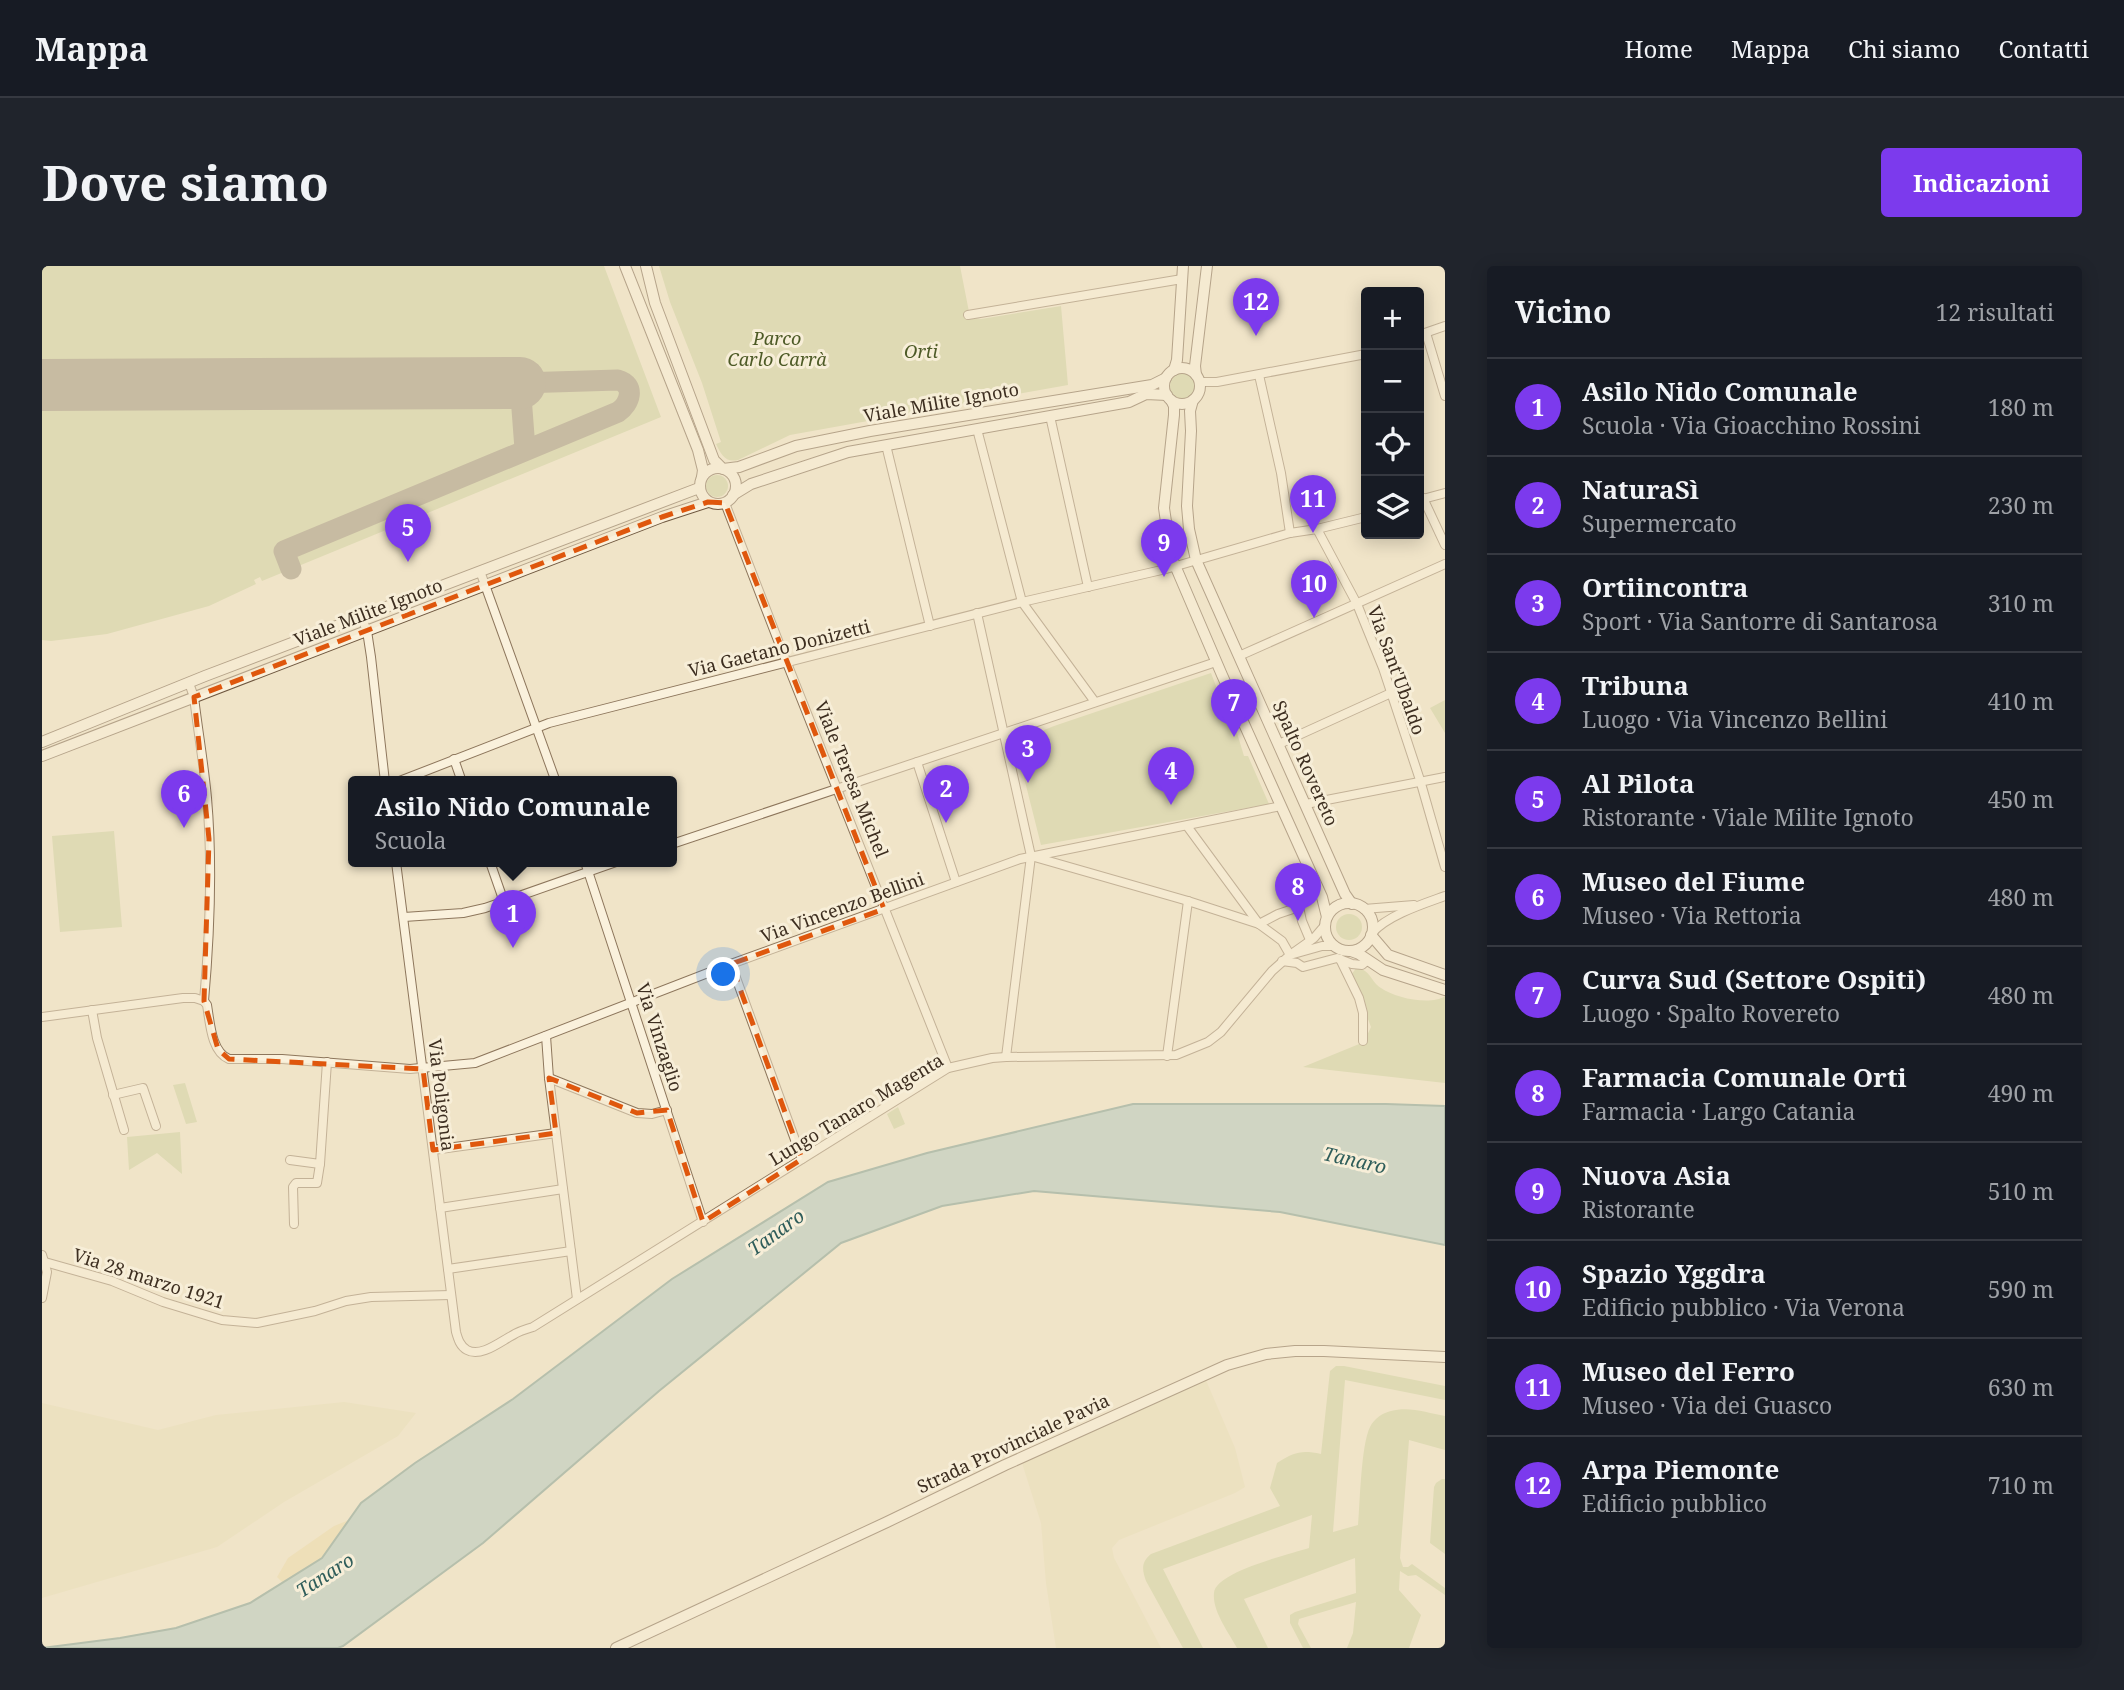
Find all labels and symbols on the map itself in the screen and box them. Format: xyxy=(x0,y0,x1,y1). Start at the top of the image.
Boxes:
pin: 12 xyxy=(1233,278,1279,336)
park label: Parco Carlo Carrà xyxy=(727,326,827,371)
park label: Orti xyxy=(904,339,938,363)
street label: Viale Milite Ignoto xyxy=(861,377,1021,427)
pin: 11 xyxy=(1290,475,1336,533)
pin: 5 xyxy=(385,504,431,562)
pin: 9 xyxy=(1141,519,1187,577)
pin: 10 xyxy=(1291,560,1337,618)
street label: Viale Milite Ignoto xyxy=(290,573,446,651)
street label: Via Sant'Ubaldo xyxy=(1363,602,1431,738)
street label: Via Gaetano Donizetti xyxy=(686,614,873,682)
pin: 7 xyxy=(1211,679,1257,737)
street label: Spalto Rovereto xyxy=(1268,696,1344,830)
street label: Viale Teresa Michel xyxy=(810,697,895,861)
pin: 3 xyxy=(1005,725,1051,783)
pin: 4 xyxy=(1148,747,1194,805)
pin: 2 xyxy=(923,765,969,823)
pin: 6 xyxy=(161,770,207,828)
pin: 8 xyxy=(1275,863,1321,921)
street label: Via Vincenzo Bellini xyxy=(757,866,927,948)
pin: 1 xyxy=(490,890,536,948)
your location xyxy=(706,957,740,991)
street label: Via Vinzaglio xyxy=(631,980,689,1094)
street label: Via Poligonia xyxy=(423,1038,461,1152)
street label: Lungo Tanaro Magenta xyxy=(764,1047,948,1171)
water label: Tanaro xyxy=(1321,1140,1389,1180)
water label: Tanaro xyxy=(743,1203,810,1261)
street label: Via 28 marzo 1921 xyxy=(70,1242,228,1314)
street label: Strada Provinciale Pavia xyxy=(913,1388,1113,1498)
water label: Tanaro xyxy=(291,1547,359,1603)

